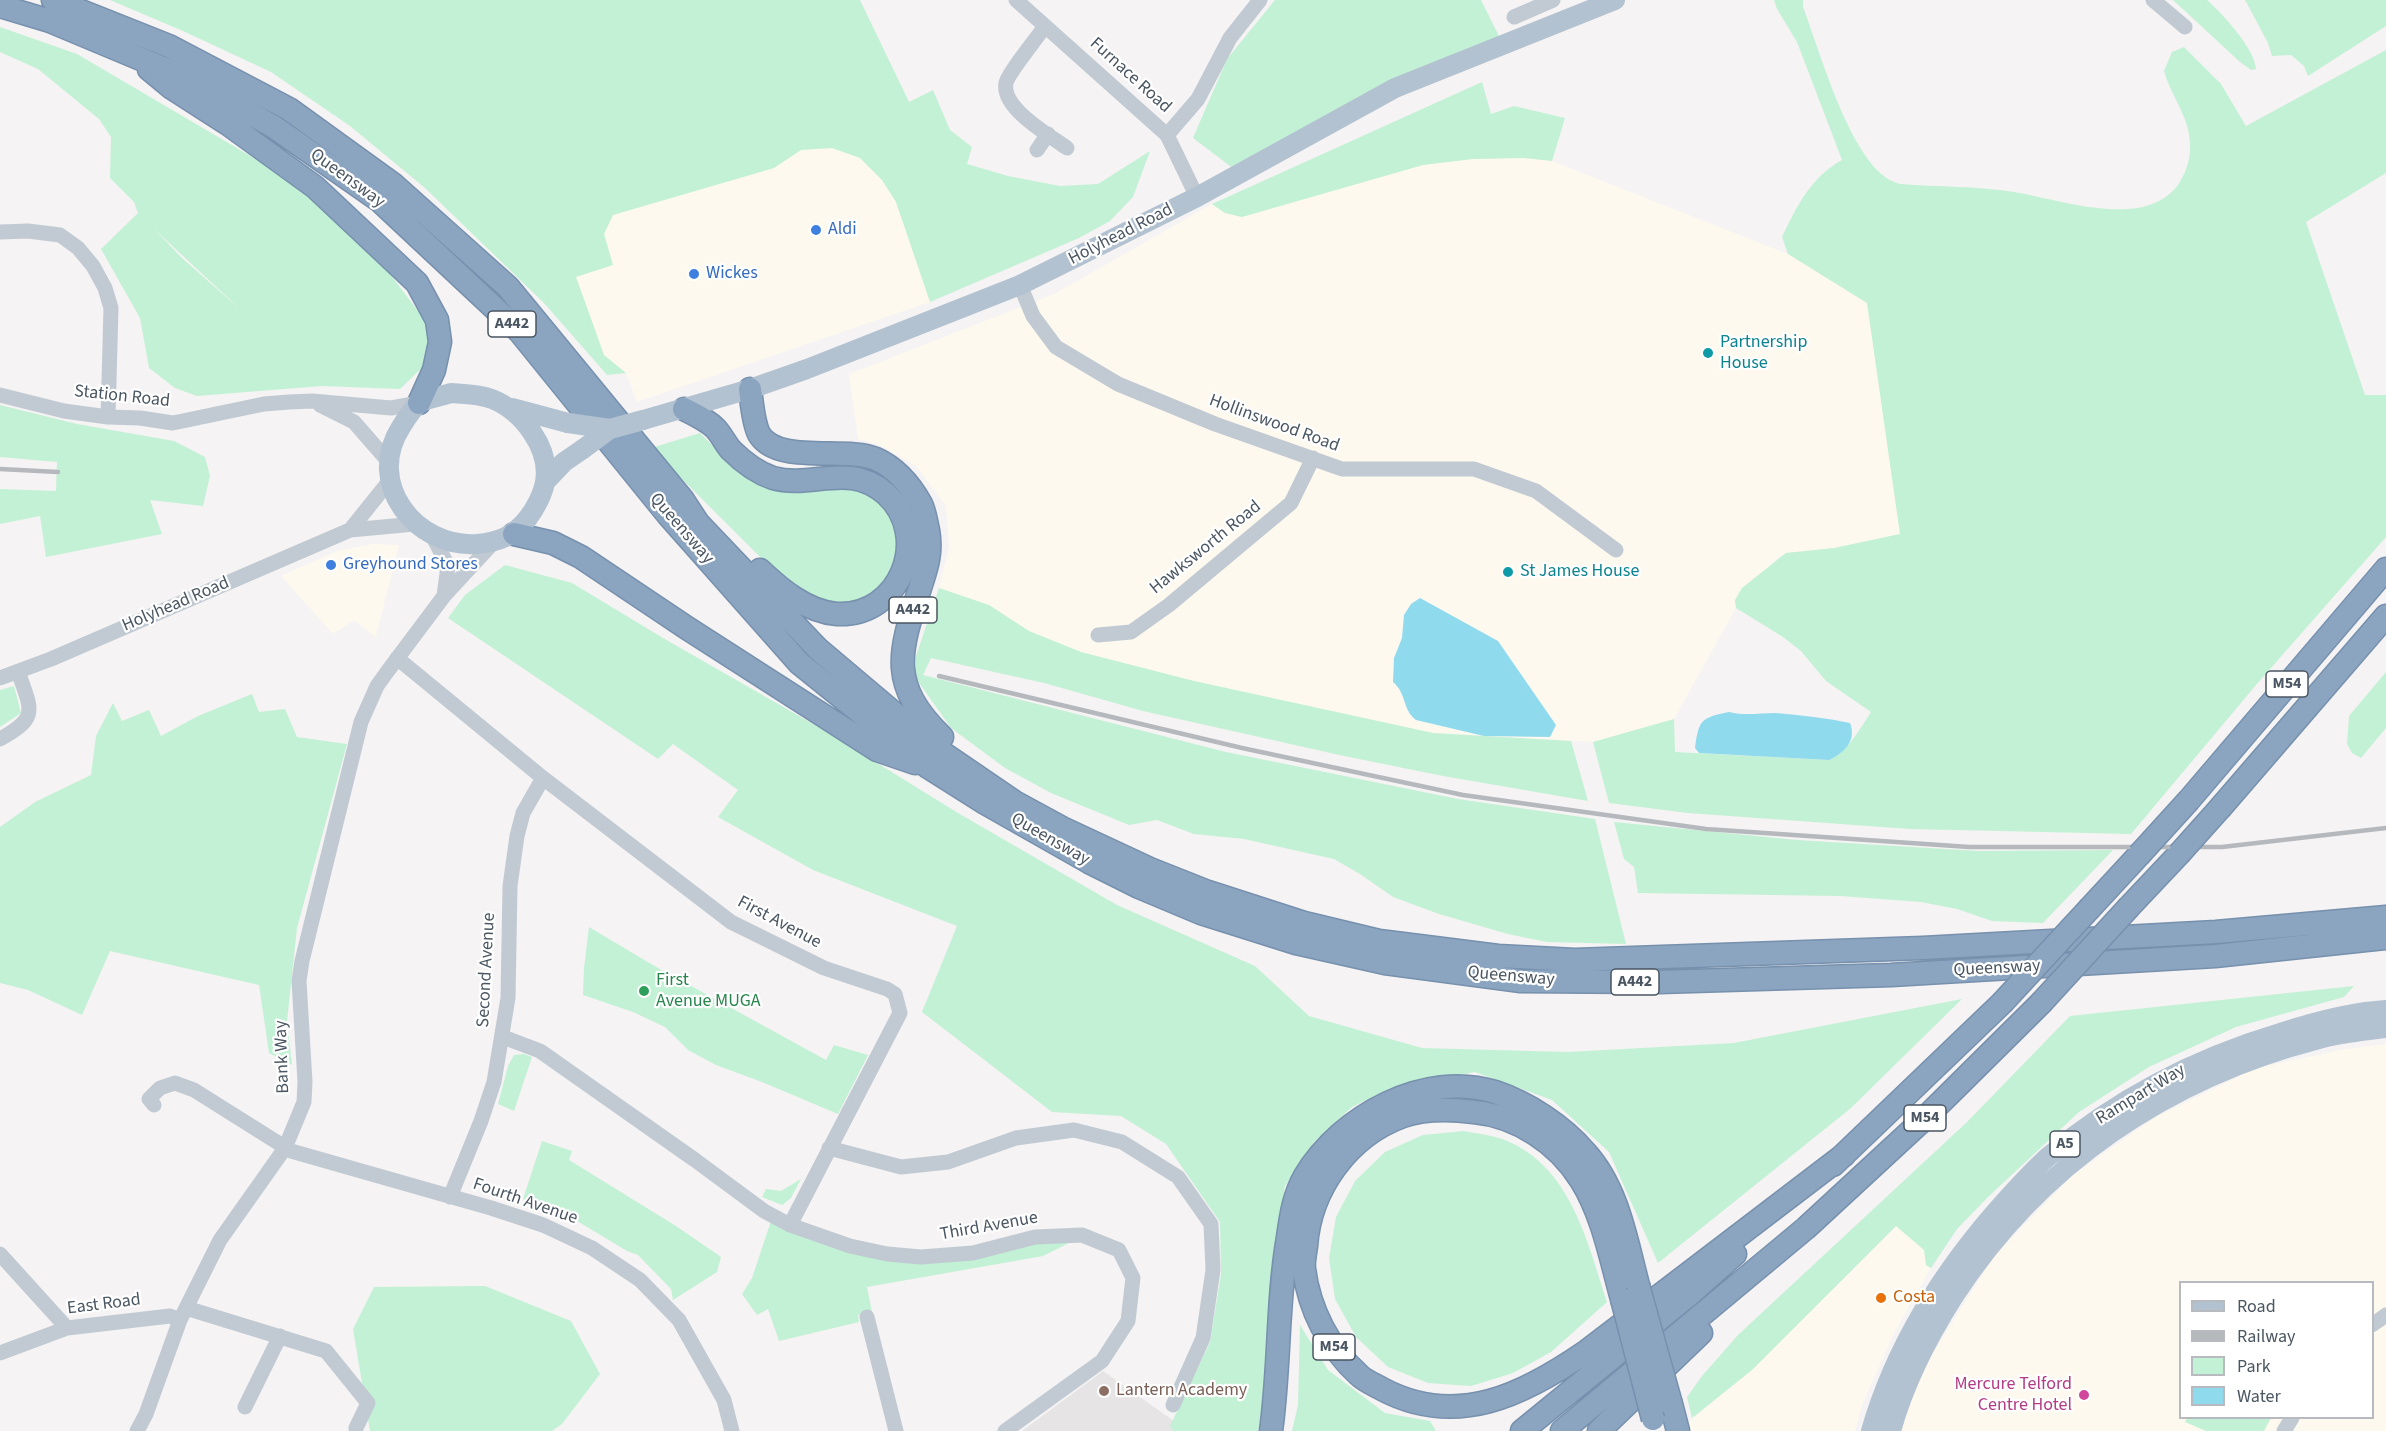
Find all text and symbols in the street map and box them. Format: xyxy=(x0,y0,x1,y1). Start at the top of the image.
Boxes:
street label: Furnace Road xyxy=(1085,34,1175,118)
street label: Queensway xyxy=(305,145,389,213)
street label: Holyhead Road xyxy=(1065,199,1177,271)
place label: Aldi xyxy=(828,219,857,241)
marker: Aldi xyxy=(809,223,823,237)
place label: Wickes xyxy=(706,263,758,285)
marker: Wickes xyxy=(687,267,701,281)
road number: A442 xyxy=(488,311,536,337)
place label: Partnership House xyxy=(1720,332,1808,374)
marker: Partnership House xyxy=(1701,346,1715,360)
street label: Station Road xyxy=(73,381,171,413)
street label: Hollinswood Road xyxy=(1206,390,1342,458)
street label: Queensway xyxy=(644,489,718,569)
street label: Hawksworth Road xyxy=(1146,496,1266,600)
place label: Greyhound Stores xyxy=(343,554,478,576)
marker: Greyhound Stores xyxy=(324,558,338,572)
place label: St James House xyxy=(1520,561,1639,583)
marker: St James House xyxy=(1501,565,1515,579)
street label: Holyhead Road xyxy=(119,573,233,637)
road number: A442 xyxy=(889,597,937,623)
road number: M54 xyxy=(2266,671,2308,697)
street label: Queensway xyxy=(1007,809,1093,871)
street label: First Avenue xyxy=(733,892,825,954)
street label: Second Avenue xyxy=(473,912,501,1028)
street label: Queensway xyxy=(1953,956,2041,982)
street label: Queensway xyxy=(1467,962,1555,992)
road number: A442 xyxy=(1611,969,1659,995)
place label: First Avenue MUGA xyxy=(656,970,761,1012)
marker: First Avenue MUGA xyxy=(637,984,651,998)
street label: Bank Way xyxy=(271,1020,295,1094)
street label: Rampart Way xyxy=(2092,1060,2190,1130)
road number: M54 xyxy=(1904,1105,1946,1131)
road number: A5 xyxy=(2050,1131,2080,1157)
street label: Fourth Avenue xyxy=(470,1174,580,1230)
street label: Third Avenue xyxy=(938,1208,1040,1246)
legend xyxy=(2179,1281,2374,1419)
place label: Costa xyxy=(1893,1287,1935,1309)
street label: East Road xyxy=(66,1290,142,1320)
marker: Costa xyxy=(1874,1291,1888,1305)
text: Road xyxy=(2237,1294,2276,1319)
text: Railway xyxy=(2237,1324,2296,1349)
road number: M54 xyxy=(1313,1334,1355,1360)
text: Park xyxy=(2237,1354,2271,1379)
place label: Mercure Telford Centre Hotel xyxy=(1954,1374,2072,1416)
place label: Lantern Academy xyxy=(1116,1380,1247,1402)
marker: Lantern Academy xyxy=(1097,1384,1111,1398)
text: Water xyxy=(2237,1384,2281,1409)
marker: Mercure Telford Centre Hotel xyxy=(2077,1388,2091,1402)

